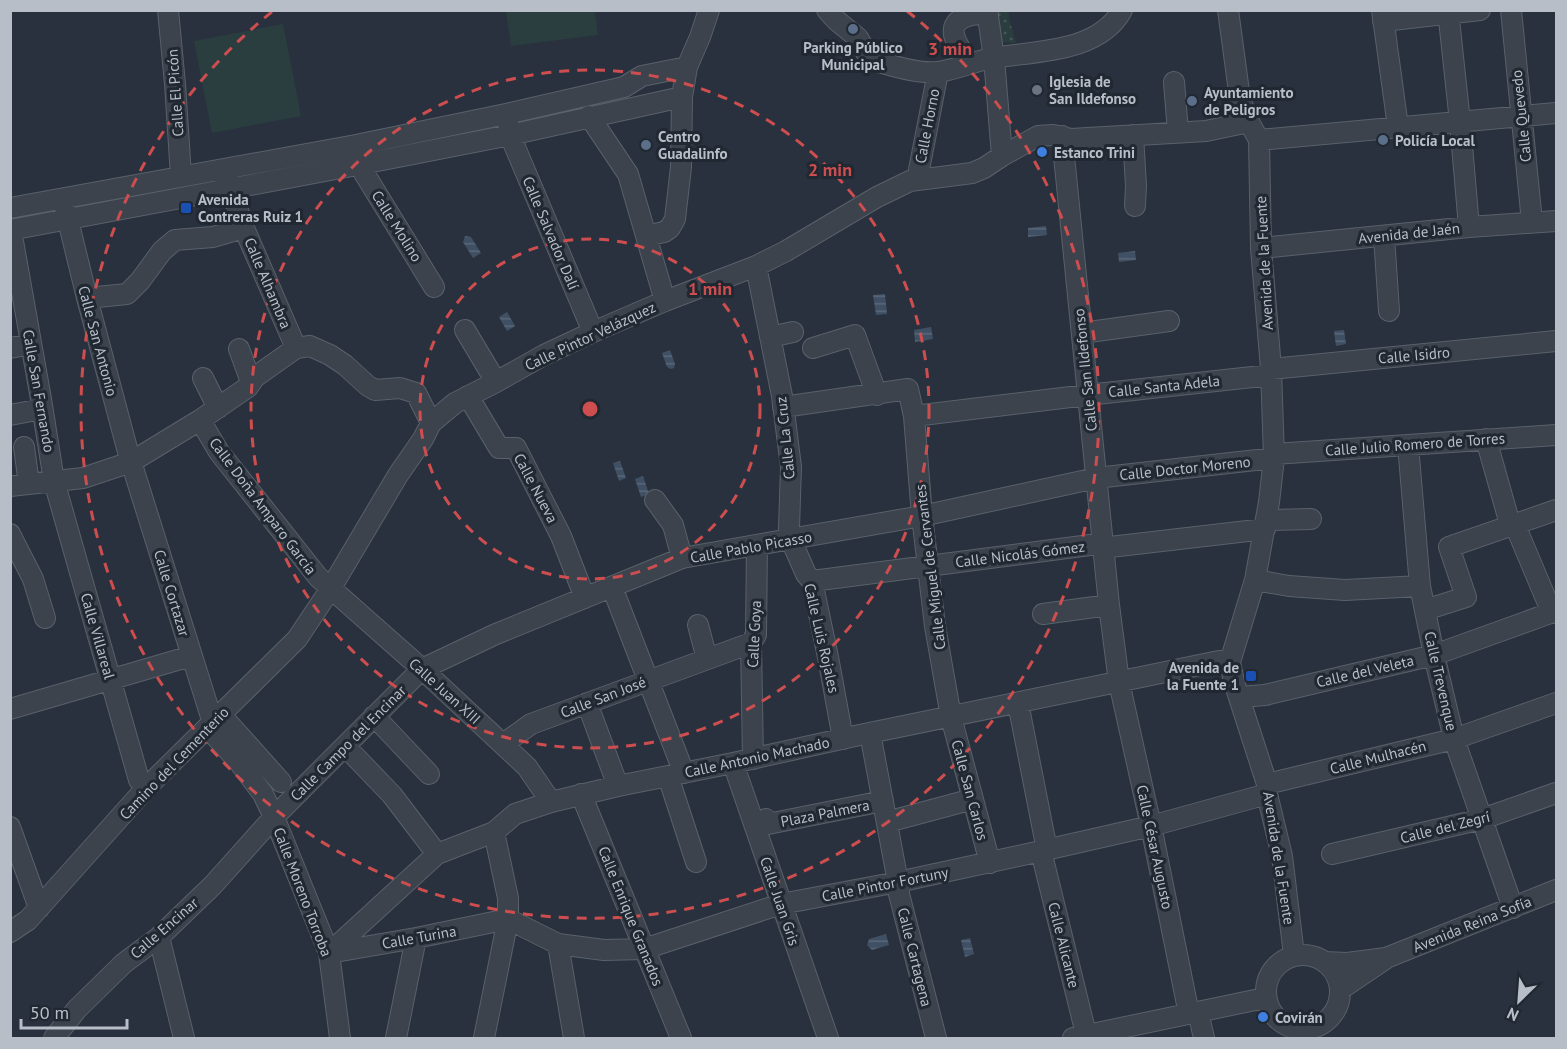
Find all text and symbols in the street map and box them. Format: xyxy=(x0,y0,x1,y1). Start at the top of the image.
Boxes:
marker: Parking Público Municipal xyxy=(846,22,860,36)
text: 3 min xyxy=(928,37,972,60)
place label: Parking Público Municipal xyxy=(803,38,903,74)
street label: Calle El Picón xyxy=(162,49,188,137)
street label: Calle Quevedo xyxy=(1507,69,1535,163)
place label: Iglesia de San Ildefonso xyxy=(1049,72,1136,108)
marker: Iglesia de San Ildefonso xyxy=(1030,83,1044,97)
place label: Ayuntamiento de Peligros xyxy=(1204,83,1293,119)
street label: Calle Horno xyxy=(910,87,944,165)
marker: Ayuntamiento de Peligros xyxy=(1185,94,1199,108)
place label: Centro Guadalinfo xyxy=(658,127,728,163)
place label: Policía Local xyxy=(1395,131,1475,150)
marker: Policía Local xyxy=(1376,133,1390,147)
marker: Centro Guadalinfo xyxy=(639,138,653,152)
place label: Estanco Trini xyxy=(1054,143,1135,162)
marker: Estanco Trini xyxy=(1035,145,1049,159)
text: 2 min xyxy=(808,158,852,181)
street label: Calle Salvador Dalí xyxy=(519,173,583,293)
street label: Calle Molino xyxy=(368,187,426,265)
place label: Avenida Contreras Ruiz 1 xyxy=(198,190,303,226)
street label: Avenida de la Fuente xyxy=(1251,195,1277,331)
marker: Avenida Contreras Ruiz 1 xyxy=(179,201,193,215)
street label: Avenida de Jaén xyxy=(1357,218,1461,248)
street label: Calle Alhambra xyxy=(240,235,296,331)
text: 1 min xyxy=(688,277,732,300)
street label: Calle San Antonio xyxy=(74,284,122,398)
street label: Calle Pintor Velázquez xyxy=(522,297,658,375)
street label: Calle San Ildefonso xyxy=(1069,308,1101,432)
street label: Calle San Fernando xyxy=(19,328,59,454)
street label: Calle Isidro xyxy=(1377,342,1451,368)
street label: Calle Santa Adela xyxy=(1107,371,1221,401)
street label: Calle La Cruz xyxy=(771,396,799,480)
centre of rings xyxy=(580,399,600,419)
street label: Calle Julio Romero de Torres xyxy=(1325,428,1505,460)
street label: Calle Doña Amparo García xyxy=(205,434,321,578)
street label: Calle Nueva xyxy=(510,450,562,526)
street label: Calle Doctor Moreno xyxy=(1119,452,1251,484)
street label: Calle Miguel de Cervantes xyxy=(910,483,950,651)
street label: Calle Pablo Picasso xyxy=(689,527,813,567)
street label: Calle Nicolás Gómez xyxy=(954,537,1086,571)
street label: Calle Cortazar xyxy=(150,547,194,639)
street label: Calle Luis Rojales xyxy=(800,581,844,695)
street label: Calle Villareal xyxy=(77,591,120,682)
street label: Calle Goya xyxy=(743,600,765,668)
street label: Calle Trevenque xyxy=(1420,629,1462,733)
street label: Calle del Veleta xyxy=(1314,651,1416,691)
street label: Calle Juan XIII xyxy=(405,654,485,728)
place label: Avenida de la Fuente 1 xyxy=(1167,658,1239,694)
marker: Avenida de la Fuente 1 xyxy=(1244,669,1258,683)
street label: Calle San José xyxy=(558,672,648,722)
street label: Calle Campo del Encinar xyxy=(286,681,410,805)
street label: Camino del Cementerio xyxy=(115,703,233,823)
street label: Calle Antonio Machado xyxy=(683,732,831,782)
street label: Calle Mulhacén xyxy=(1328,736,1428,778)
street label: Calle San Carlos xyxy=(947,738,993,842)
street label: Calle César Augusto xyxy=(1133,783,1177,911)
street label: Avenida de la Fuente xyxy=(1259,790,1299,926)
street label: Plaza Palmera xyxy=(779,795,871,831)
street label: Calle del Zegrí xyxy=(1398,807,1492,847)
street label: Calle Moreno Torroba xyxy=(270,825,336,959)
street label: Calle Enrique Granados xyxy=(594,843,668,989)
street label: Calle Juan Gris xyxy=(756,854,804,948)
street label: Calle Pintor Fortuny xyxy=(820,862,950,906)
street label: Avenida Reina Sofía xyxy=(1410,892,1534,956)
street label: Calle Encinar xyxy=(126,893,202,963)
street label: Calle Alicante xyxy=(1044,900,1084,990)
street label: Calle Cartagena xyxy=(894,906,936,1008)
street label: Calle Turina xyxy=(380,921,458,953)
north arrow xyxy=(1489,971,1549,1031)
scale bar xyxy=(21,992,128,1030)
text: 50 m xyxy=(30,1001,69,1024)
text: N xyxy=(1504,1003,1522,1026)
place label: Covirán xyxy=(1275,1008,1323,1027)
marker: Covirán xyxy=(1256,1010,1270,1024)

